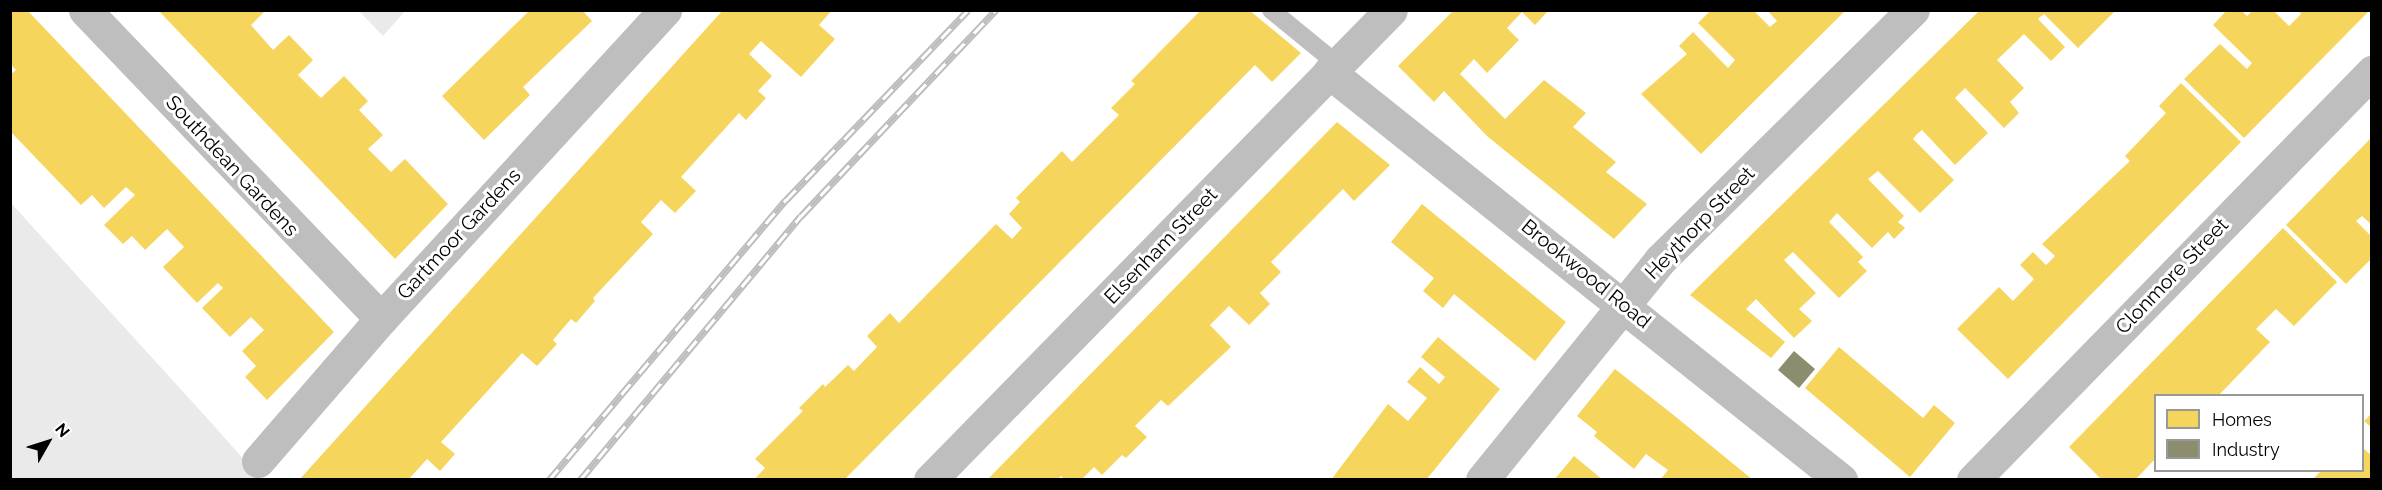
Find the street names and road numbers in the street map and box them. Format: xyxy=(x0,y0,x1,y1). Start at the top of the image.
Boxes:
street label: Southdean Gardens xyxy=(161,91,303,241)
street label: Heythorp Street xyxy=(1640,162,1760,284)
street label: Gartmoor Gardens xyxy=(392,163,526,305)
street label: Elsenham Street xyxy=(1100,183,1222,309)
street label: Clonmore Street xyxy=(2111,213,2233,339)
street label: Brookwood Road xyxy=(1516,214,1656,334)

